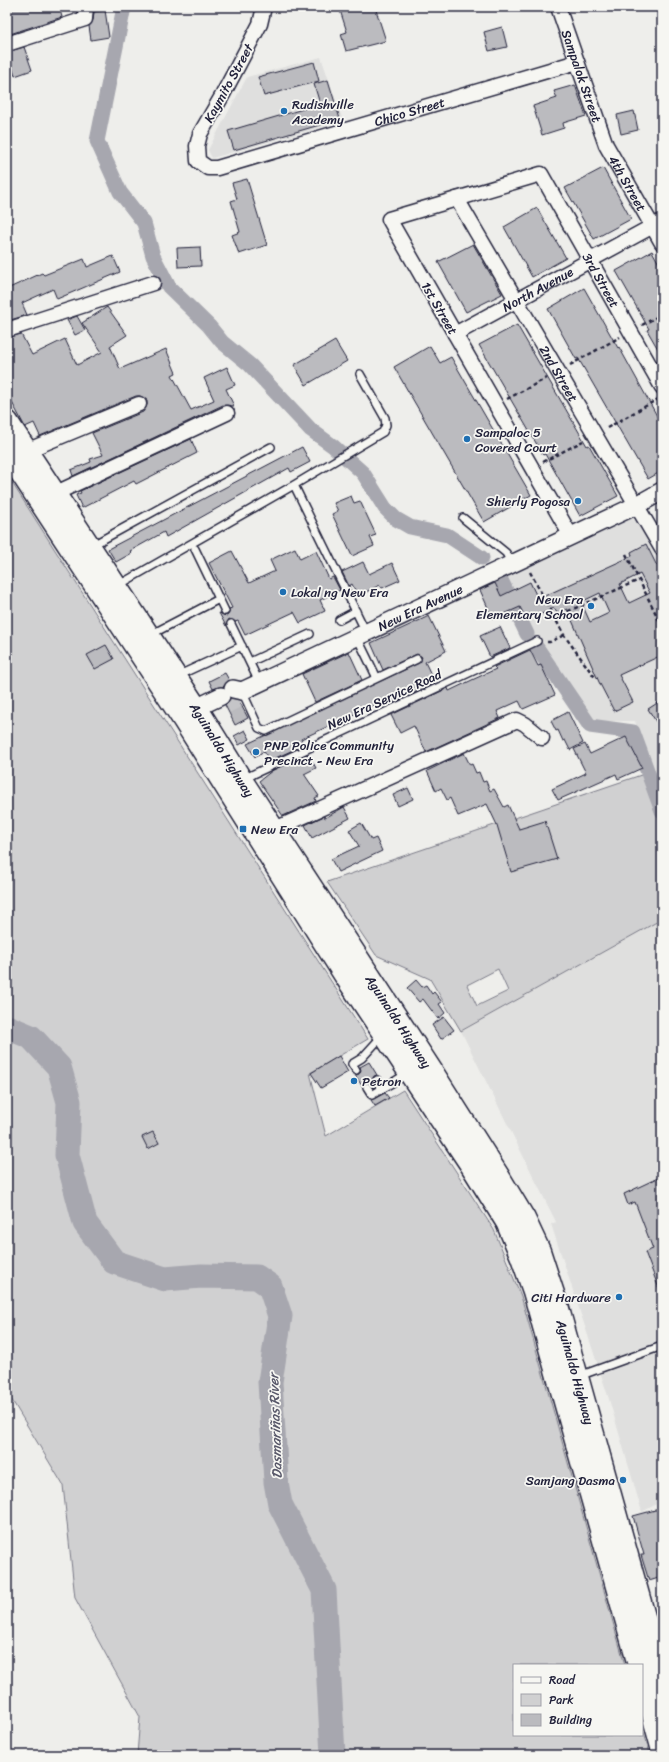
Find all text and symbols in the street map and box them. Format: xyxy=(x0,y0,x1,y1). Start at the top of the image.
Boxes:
street label: Sampalok Street xyxy=(555,27,608,126)
street label: Kaymito Street xyxy=(197,39,260,127)
street label: Chico Street xyxy=(372,90,448,133)
place label: Rudishville Academy xyxy=(291,93,354,131)
marker: Rudishville Academy xyxy=(279,106,289,116)
street label: 4th Street xyxy=(602,151,653,216)
street label: 3rd Street xyxy=(576,248,626,313)
street label: North Avenue xyxy=(498,261,578,318)
street label: 1st Street xyxy=(415,277,464,340)
street label: 2nd Street xyxy=(533,341,585,407)
place label: Sampaloc 5 Covered Court xyxy=(475,421,557,459)
marker: Sampaloc 5 Covered Court xyxy=(462,434,472,444)
place label: Shierly Pogosa xyxy=(486,490,570,513)
marker: Shierly Pogosa xyxy=(573,496,583,506)
street label: New Era Avenue xyxy=(374,577,467,638)
place label: Lokal ng New Era xyxy=(291,581,389,604)
marker: Lokal ng New Era xyxy=(278,587,288,597)
place label: New Era Elementary School xyxy=(476,588,583,626)
marker: New Era Elementary School xyxy=(586,601,596,611)
street label: New Era Service Road xyxy=(323,662,446,736)
street label: Aguinaldo Highway xyxy=(183,697,260,802)
place label: PNP Police Community Precinct - New Era xyxy=(264,734,394,772)
marker: PNP Police Community Precinct - New Era xyxy=(251,747,261,757)
place label: New Era xyxy=(251,818,299,841)
marker: New Era xyxy=(238,824,248,834)
street label: Aguinaldo Highway xyxy=(359,969,438,1073)
place label: Petron xyxy=(362,1070,401,1093)
marker: Petron xyxy=(349,1076,359,1086)
place label: Citi Hardware xyxy=(531,1286,611,1309)
marker: Citi Hardware xyxy=(614,1292,624,1302)
street label: Aguinaldo Highway xyxy=(549,1316,601,1428)
water label: Dasmariñas River xyxy=(261,1371,290,1479)
place label: Samjang Dasma xyxy=(526,1469,615,1492)
marker: Samjang Dasma xyxy=(618,1475,628,1485)
legend xyxy=(513,1664,643,1736)
text: Road xyxy=(549,1669,576,1691)
text: Park xyxy=(549,1689,574,1711)
text: Building xyxy=(549,1709,592,1731)

